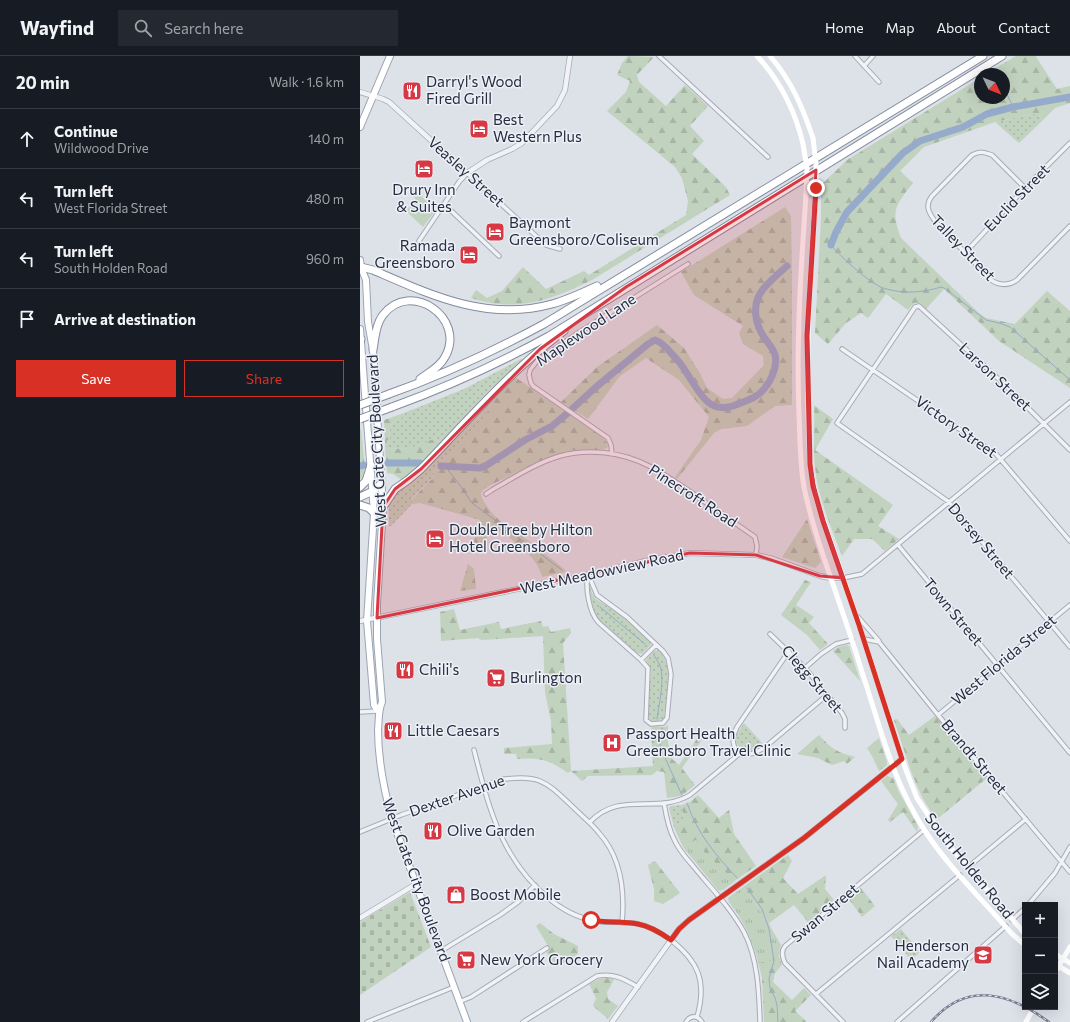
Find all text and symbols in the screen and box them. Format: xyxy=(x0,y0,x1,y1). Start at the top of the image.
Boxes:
search box xyxy=(118,10,398,46)
text: Wayfind xyxy=(20,16,94,39)
icon: search xyxy=(132,17,154,39)
text: Search here xyxy=(164,19,244,37)
text: Home xyxy=(825,19,864,36)
text: Map xyxy=(886,19,914,36)
text: About xyxy=(936,19,976,36)
text: Contact xyxy=(998,19,1050,36)
north arrow xyxy=(974,68,1010,104)
text: 20 min xyxy=(16,72,70,93)
place label: Darryl's Wood Fired Grill xyxy=(426,72,522,107)
text: Walk · 1.6 km xyxy=(269,74,344,90)
restaurant icon: Darryl's Wood Fired Grill xyxy=(401,80,423,102)
place label: Best Western Plus xyxy=(493,110,582,145)
hotel icon: Best Western Plus xyxy=(468,118,490,140)
text: Continue xyxy=(54,122,118,140)
icon: ahead xyxy=(16,128,38,150)
text: 140 m xyxy=(308,131,344,147)
street label: Veasley Street xyxy=(425,132,509,210)
text: Wildwood Drive xyxy=(54,140,149,156)
hotel icon: Drury Inn & Suites xyxy=(413,158,435,180)
street label: Euclid Street xyxy=(980,160,1053,235)
route end xyxy=(807,179,825,197)
place label: Drury Inn & Suites xyxy=(392,180,456,215)
text: Turn left xyxy=(54,182,113,200)
icon: left xyxy=(16,188,38,210)
text: 480 m xyxy=(306,191,344,207)
text: West Florida Street xyxy=(54,200,168,216)
street label: Talley Street xyxy=(928,211,1000,284)
place label: Baymont Greensboro/Coliseum xyxy=(509,213,659,248)
hotel icon: Baymont Greensboro/Coliseum xyxy=(484,221,506,243)
place label: Ramada Greensboro xyxy=(374,236,455,271)
text: Turn left xyxy=(54,242,113,260)
hotel icon: Ramada Greensboro xyxy=(458,244,480,266)
icon: left xyxy=(16,248,38,270)
text: 960 m xyxy=(306,251,344,267)
text: South Holden Road xyxy=(54,260,167,276)
street label: Maplewood Lane xyxy=(532,289,639,369)
icon: arrive xyxy=(16,308,38,330)
text: Arrive at destination xyxy=(54,310,196,328)
street label: Larson Street xyxy=(956,338,1035,414)
street label: West Gate City Boulevard xyxy=(362,354,390,528)
button: Save xyxy=(16,360,176,397)
button: Share xyxy=(184,360,344,397)
street label: Victory Street xyxy=(912,391,1001,461)
street label: Pinecroft Road xyxy=(646,460,741,530)
street label: Dorsey Street xyxy=(945,499,1019,582)
place label: DoubleTree by Hilton Hotel Greensboro xyxy=(449,520,593,555)
hotel icon: DoubleTree by Hilton Hotel Greensboro xyxy=(424,528,446,550)
street label: West Meadowview Road xyxy=(518,545,685,597)
street label: Town Street xyxy=(920,574,987,649)
street label: West Florida Street xyxy=(947,610,1059,708)
street label: Clegg Street xyxy=(779,641,847,716)
restaurant icon: Chili's xyxy=(394,659,416,681)
place label: Chili's xyxy=(419,660,459,678)
supermarket icon: Burlington xyxy=(485,667,507,689)
place label: Burlington xyxy=(510,668,582,686)
street label: Brandt Street xyxy=(938,715,1011,797)
restaurant icon: Little Caesars xyxy=(382,720,404,742)
place label: Little Caesars xyxy=(407,721,500,739)
place label: Passport Health Greensboro Travel Clinic xyxy=(626,724,791,759)
hospital icon: Passport Health Greensboro Travel Clinic xyxy=(601,732,623,754)
street label: Dexter Avenue xyxy=(407,770,507,820)
street label: West Gate City Boulevard xyxy=(379,795,455,964)
street label: South Holden Road xyxy=(922,809,1018,922)
restaurant icon: Olive Garden xyxy=(422,820,444,842)
place label: Olive Garden xyxy=(447,821,535,839)
street label: Swan Street xyxy=(787,879,862,945)
shop icon: Boost Mobile xyxy=(445,884,467,906)
place label: Boost Mobile xyxy=(470,885,561,903)
map controls xyxy=(1022,902,1058,1010)
button: + xyxy=(1022,902,1058,938)
route start xyxy=(582,911,600,929)
place label: Henderson Nail Academy xyxy=(877,936,969,971)
button: − xyxy=(1022,938,1058,974)
school or university icon: Henderson Nail Academy xyxy=(972,944,994,966)
supermarket icon: New York Grocery xyxy=(455,949,477,971)
place label: New York Grocery xyxy=(480,950,603,968)
button: layers xyxy=(1022,974,1058,1010)

